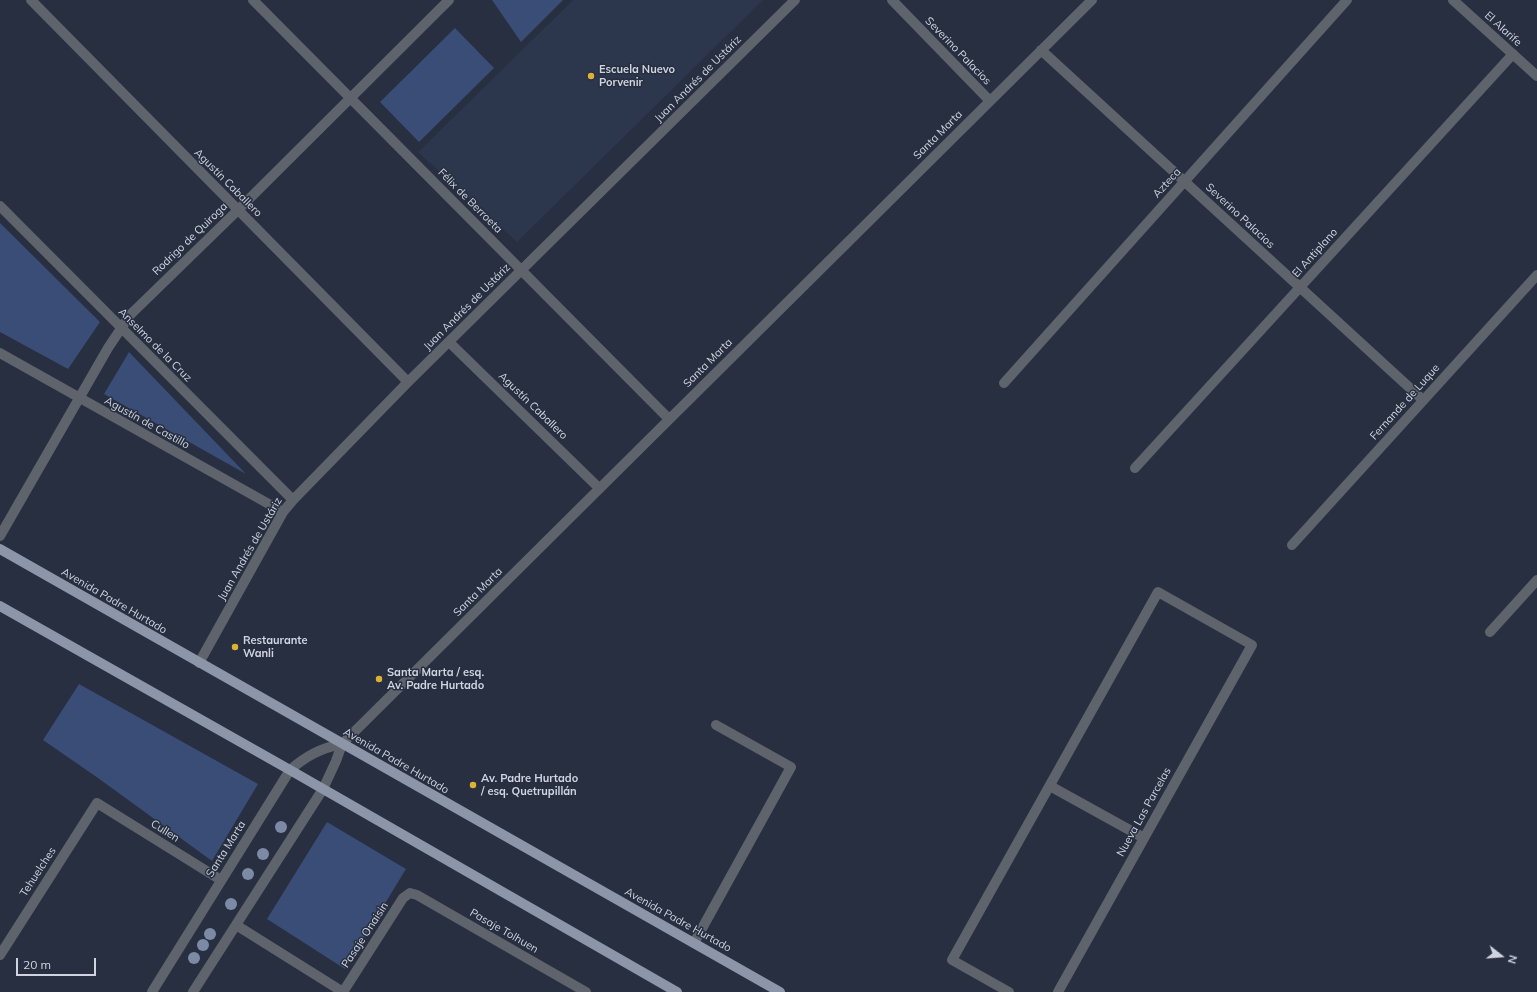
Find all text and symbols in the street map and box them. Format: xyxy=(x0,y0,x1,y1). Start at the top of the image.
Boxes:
street label: El Alarife xyxy=(1482,9,1524,49)
street label: Severino Palacios xyxy=(922,14,994,88)
street label: Juan Andrés de Ustáriz xyxy=(652,33,744,125)
place label: Escuela Nuevo Porvenir xyxy=(599,63,675,89)
marker: Escuela Nuevo Porvenir xyxy=(586,71,596,81)
street label: Santa Marta xyxy=(911,108,965,162)
street label: Agustín Caballero xyxy=(191,146,265,220)
street label: Azteca xyxy=(1150,165,1184,201)
street label: Félix de Berroeta xyxy=(435,166,505,236)
street label: Severino Palacios xyxy=(1203,181,1277,251)
street label: Rodrigo de Quiroga xyxy=(150,200,230,278)
street label: El Antiplano xyxy=(1290,226,1340,280)
street label: Juan Andrés de Ustáriz xyxy=(421,261,513,353)
street label: Anselmo de la Cruz xyxy=(116,306,194,384)
street label: Santa Marta xyxy=(681,336,735,390)
street label: Fernande de Luque xyxy=(1367,361,1443,443)
street label: Agustín Caballero xyxy=(496,370,570,442)
street label: Agustín de Castillo xyxy=(102,394,192,452)
street label: Juan Andrés de Ustáriz xyxy=(215,495,285,603)
street label: Avenida Padre Hurtado xyxy=(59,565,169,637)
street label: Santa Marta xyxy=(451,565,505,619)
place label: Restaurante Wanli xyxy=(243,634,307,660)
marker: Restaurante Wanli xyxy=(230,642,240,652)
place label: Santa Marta / esq. Av. Padre Hurtado xyxy=(387,666,484,692)
marker: Santa Marta / esq. Av. Padre Hurtado xyxy=(374,674,384,684)
street label: Avenida Padre Hurtado xyxy=(341,725,451,797)
street label: Nueva Las Parcelas xyxy=(1114,765,1174,859)
place label: Av. Padre Hurtado / esq. Quetrupillán xyxy=(481,772,578,798)
marker: Av. Padre Hurtado / esq. Quetrupillán xyxy=(468,780,478,790)
street label: Cullen xyxy=(148,817,182,845)
street label: Santa Marta xyxy=(203,818,249,880)
street label: Tehuelches xyxy=(17,845,59,899)
street label: Avenida Padre Hurtado xyxy=(622,885,734,955)
street label: Pasaje Onaisin xyxy=(339,900,391,970)
street label: Pasaje Tolhuen xyxy=(467,906,541,956)
north arrow xyxy=(1481,936,1521,976)
scale bar xyxy=(18,950,98,976)
text: N xyxy=(1505,953,1520,966)
text: 20 m xyxy=(23,957,51,972)

